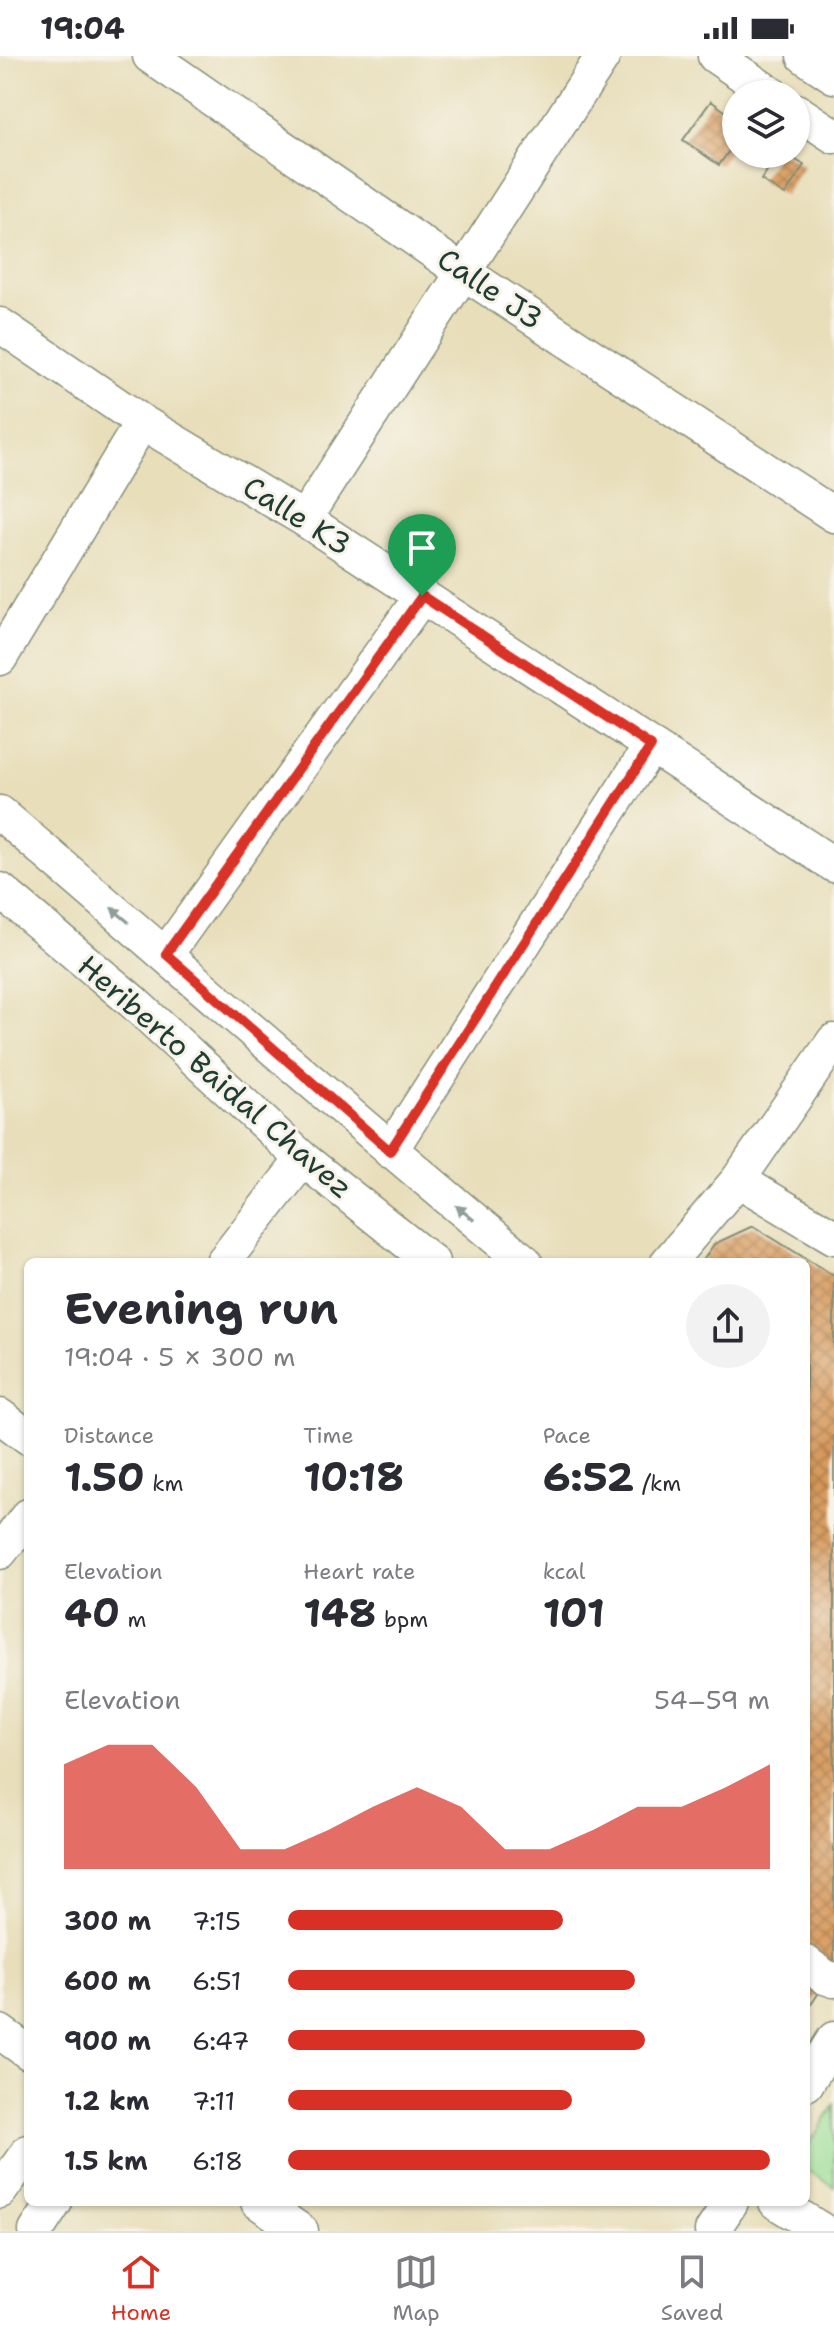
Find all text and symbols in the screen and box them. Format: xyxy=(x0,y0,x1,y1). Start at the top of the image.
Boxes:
text: 19:04 xyxy=(40,8,125,49)
map controls xyxy=(722,80,810,168)
button: layers xyxy=(722,80,810,168)
street label: Calle J3 xyxy=(429,238,551,339)
street label: Calle K3 xyxy=(235,466,359,565)
pin xyxy=(388,514,456,596)
icon: arrive xyxy=(400,526,444,570)
one-way arrow xyxy=(110,907,130,924)
street label: Heriberto Baidal Chavez xyxy=(69,946,362,1208)
one-way arrow xyxy=(455,1205,475,1221)
text: Evening run xyxy=(64,1279,338,1338)
button: share xyxy=(686,1284,770,1368)
text: 19:04 · 5 × 300 m xyxy=(64,1339,295,1374)
text: Distance xyxy=(64,1421,154,1450)
text: Time xyxy=(303,1421,354,1450)
text: Pace xyxy=(543,1421,591,1450)
text: 1.50 xyxy=(64,1450,145,1504)
text: 10:18 xyxy=(303,1450,404,1504)
text: 6:52 xyxy=(543,1450,634,1504)
text: km xyxy=(145,1469,183,1498)
text: /km xyxy=(634,1469,681,1498)
text: Elevation xyxy=(64,1557,162,1586)
text: Heart rate xyxy=(303,1557,415,1586)
text: kcal xyxy=(543,1557,585,1586)
text: 40 xyxy=(64,1586,120,1640)
text: 148 xyxy=(303,1586,376,1640)
text: 101 xyxy=(543,1586,605,1640)
text: m xyxy=(120,1605,146,1634)
text: bpm xyxy=(376,1605,428,1634)
text: Elevation xyxy=(64,1682,180,1717)
text: 54–59 m xyxy=(654,1682,770,1717)
text: 300 m xyxy=(64,1903,151,1938)
text: 7:15 xyxy=(192,1903,241,1938)
text: 600 m xyxy=(64,1963,151,1998)
text: 6:51 xyxy=(192,1963,242,1998)
text: 900 m xyxy=(64,2023,151,2058)
text: 6:47 xyxy=(192,2023,250,2058)
text: 1.2 km xyxy=(64,2083,149,2118)
text: 7:11 xyxy=(192,2083,235,2118)
text: 1.5 km xyxy=(64,2143,148,2178)
text: 6:18 xyxy=(192,2143,243,2178)
tab: Home xyxy=(111,2250,171,2327)
tab: Map xyxy=(392,2250,440,2327)
tab: Saved xyxy=(661,2250,723,2327)

